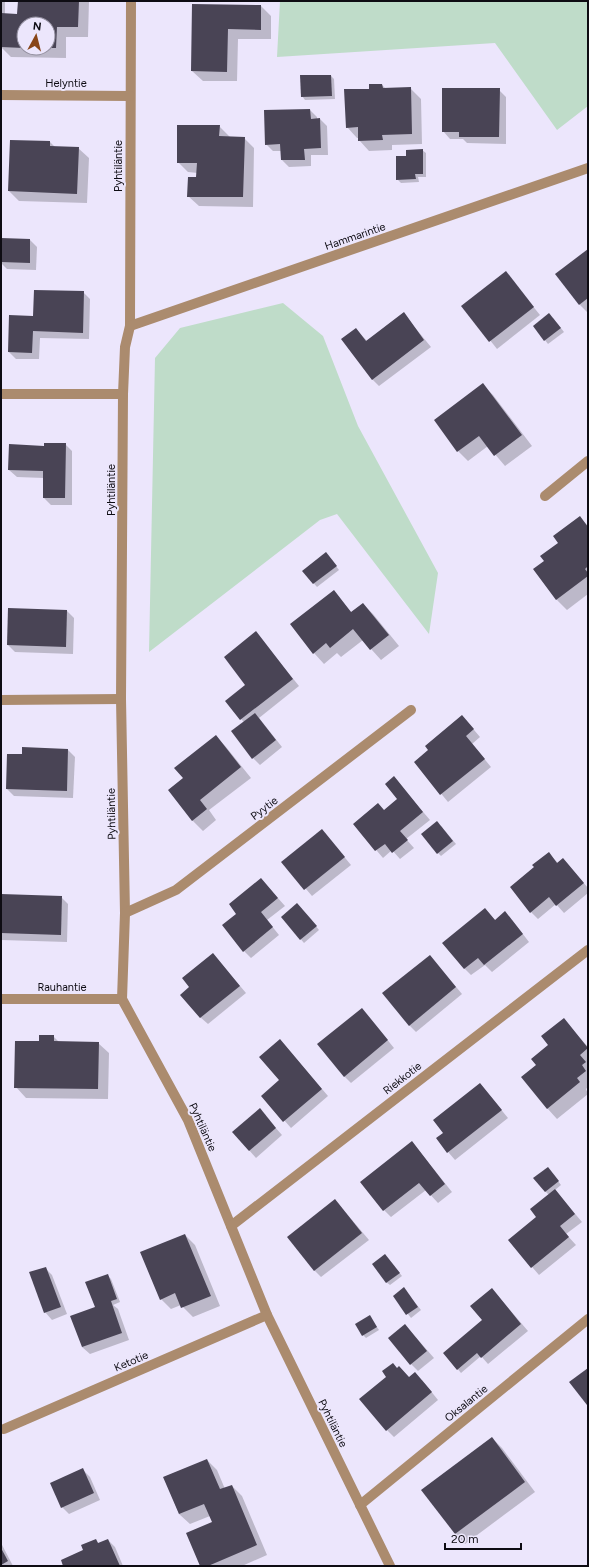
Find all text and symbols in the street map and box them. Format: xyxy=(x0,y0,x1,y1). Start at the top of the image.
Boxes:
north arrow xyxy=(16,16,56,56)
text: N xyxy=(32,20,42,34)
street label: Helyntie xyxy=(45,77,87,90)
street label: Pyhtiläntie xyxy=(112,140,125,192)
street label: Hammarintie xyxy=(323,220,387,253)
street label: Pyhtiläntie xyxy=(105,464,118,516)
street label: Pyhtiläntie xyxy=(105,788,118,840)
street label: Pyytie xyxy=(248,794,280,823)
street label: Rauhantie xyxy=(37,981,87,994)
street label: Riekkotie xyxy=(381,1059,424,1097)
street label: Pyhtiläntie xyxy=(186,1101,219,1154)
street label: Ketotie xyxy=(112,1348,150,1374)
street label: Oksalantie xyxy=(442,1382,490,1425)
street label: Pyhtiläntie xyxy=(315,1397,350,1449)
scale bar xyxy=(445,1525,521,1551)
text: 20 m xyxy=(451,1532,479,1546)

